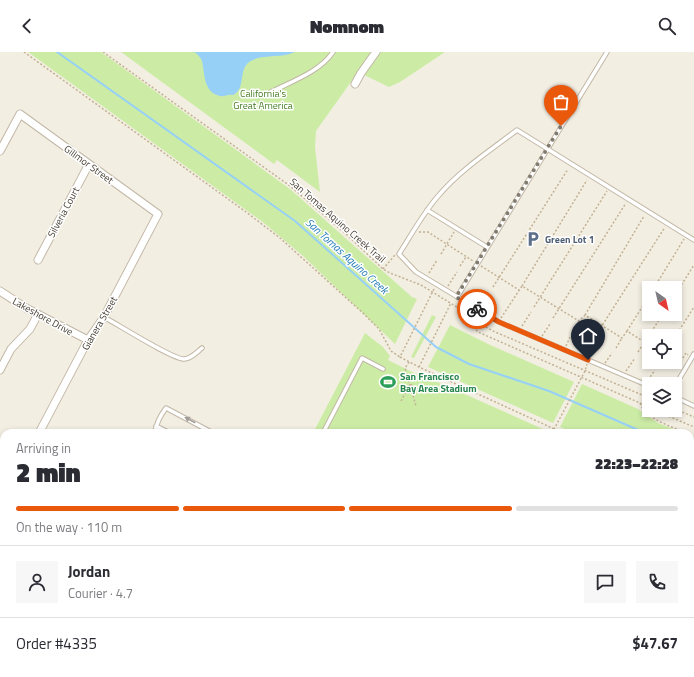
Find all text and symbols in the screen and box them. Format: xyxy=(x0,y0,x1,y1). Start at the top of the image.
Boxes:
text: Nomnom xyxy=(310,13,384,40)
icon: back xyxy=(16,15,38,37)
icon: search xyxy=(656,15,678,37)
pin xyxy=(544,85,578,126)
park label: California's Great America xyxy=(233,86,293,113)
icon: bag xyxy=(550,91,572,113)
street label: Gillmor Street xyxy=(61,141,117,188)
street label: San Tomas Aquino Creek Trail xyxy=(288,175,388,265)
street label: Silveria Court xyxy=(44,184,83,240)
water label: San Tomas Aquino Creek xyxy=(303,216,391,296)
parking icon: Green Lot 1 xyxy=(524,230,542,248)
place label: Green Lot 1 xyxy=(545,232,594,247)
north arrow xyxy=(642,281,682,321)
map controls xyxy=(642,281,682,417)
courier xyxy=(457,289,497,329)
street label: Gianera Street xyxy=(78,293,121,353)
street label: Lakeshore Drive xyxy=(10,294,76,339)
icon: bike xyxy=(466,298,488,320)
pin xyxy=(571,319,605,360)
icon: home xyxy=(577,325,599,347)
button: locate xyxy=(642,329,682,369)
place label: San Francisco Bay Area Stadium xyxy=(400,369,477,396)
sports icon: San Francisco Bay Area Stadium xyxy=(379,373,397,391)
button: layers xyxy=(642,377,682,417)
one-way arrow xyxy=(184,417,196,424)
text: Arriving in xyxy=(16,438,71,458)
text: 22:23–22:28 xyxy=(595,452,678,475)
text: 2 min xyxy=(16,453,81,492)
text: On the way · 110 m xyxy=(16,517,122,537)
text: Jordan xyxy=(68,560,110,583)
button: person xyxy=(16,561,58,603)
button: chat xyxy=(584,561,626,603)
button: phone xyxy=(636,561,678,603)
text: Courier · 4.7 xyxy=(68,583,133,603)
text: Order #4335 xyxy=(16,632,97,655)
text: $47.67 xyxy=(632,632,678,655)

